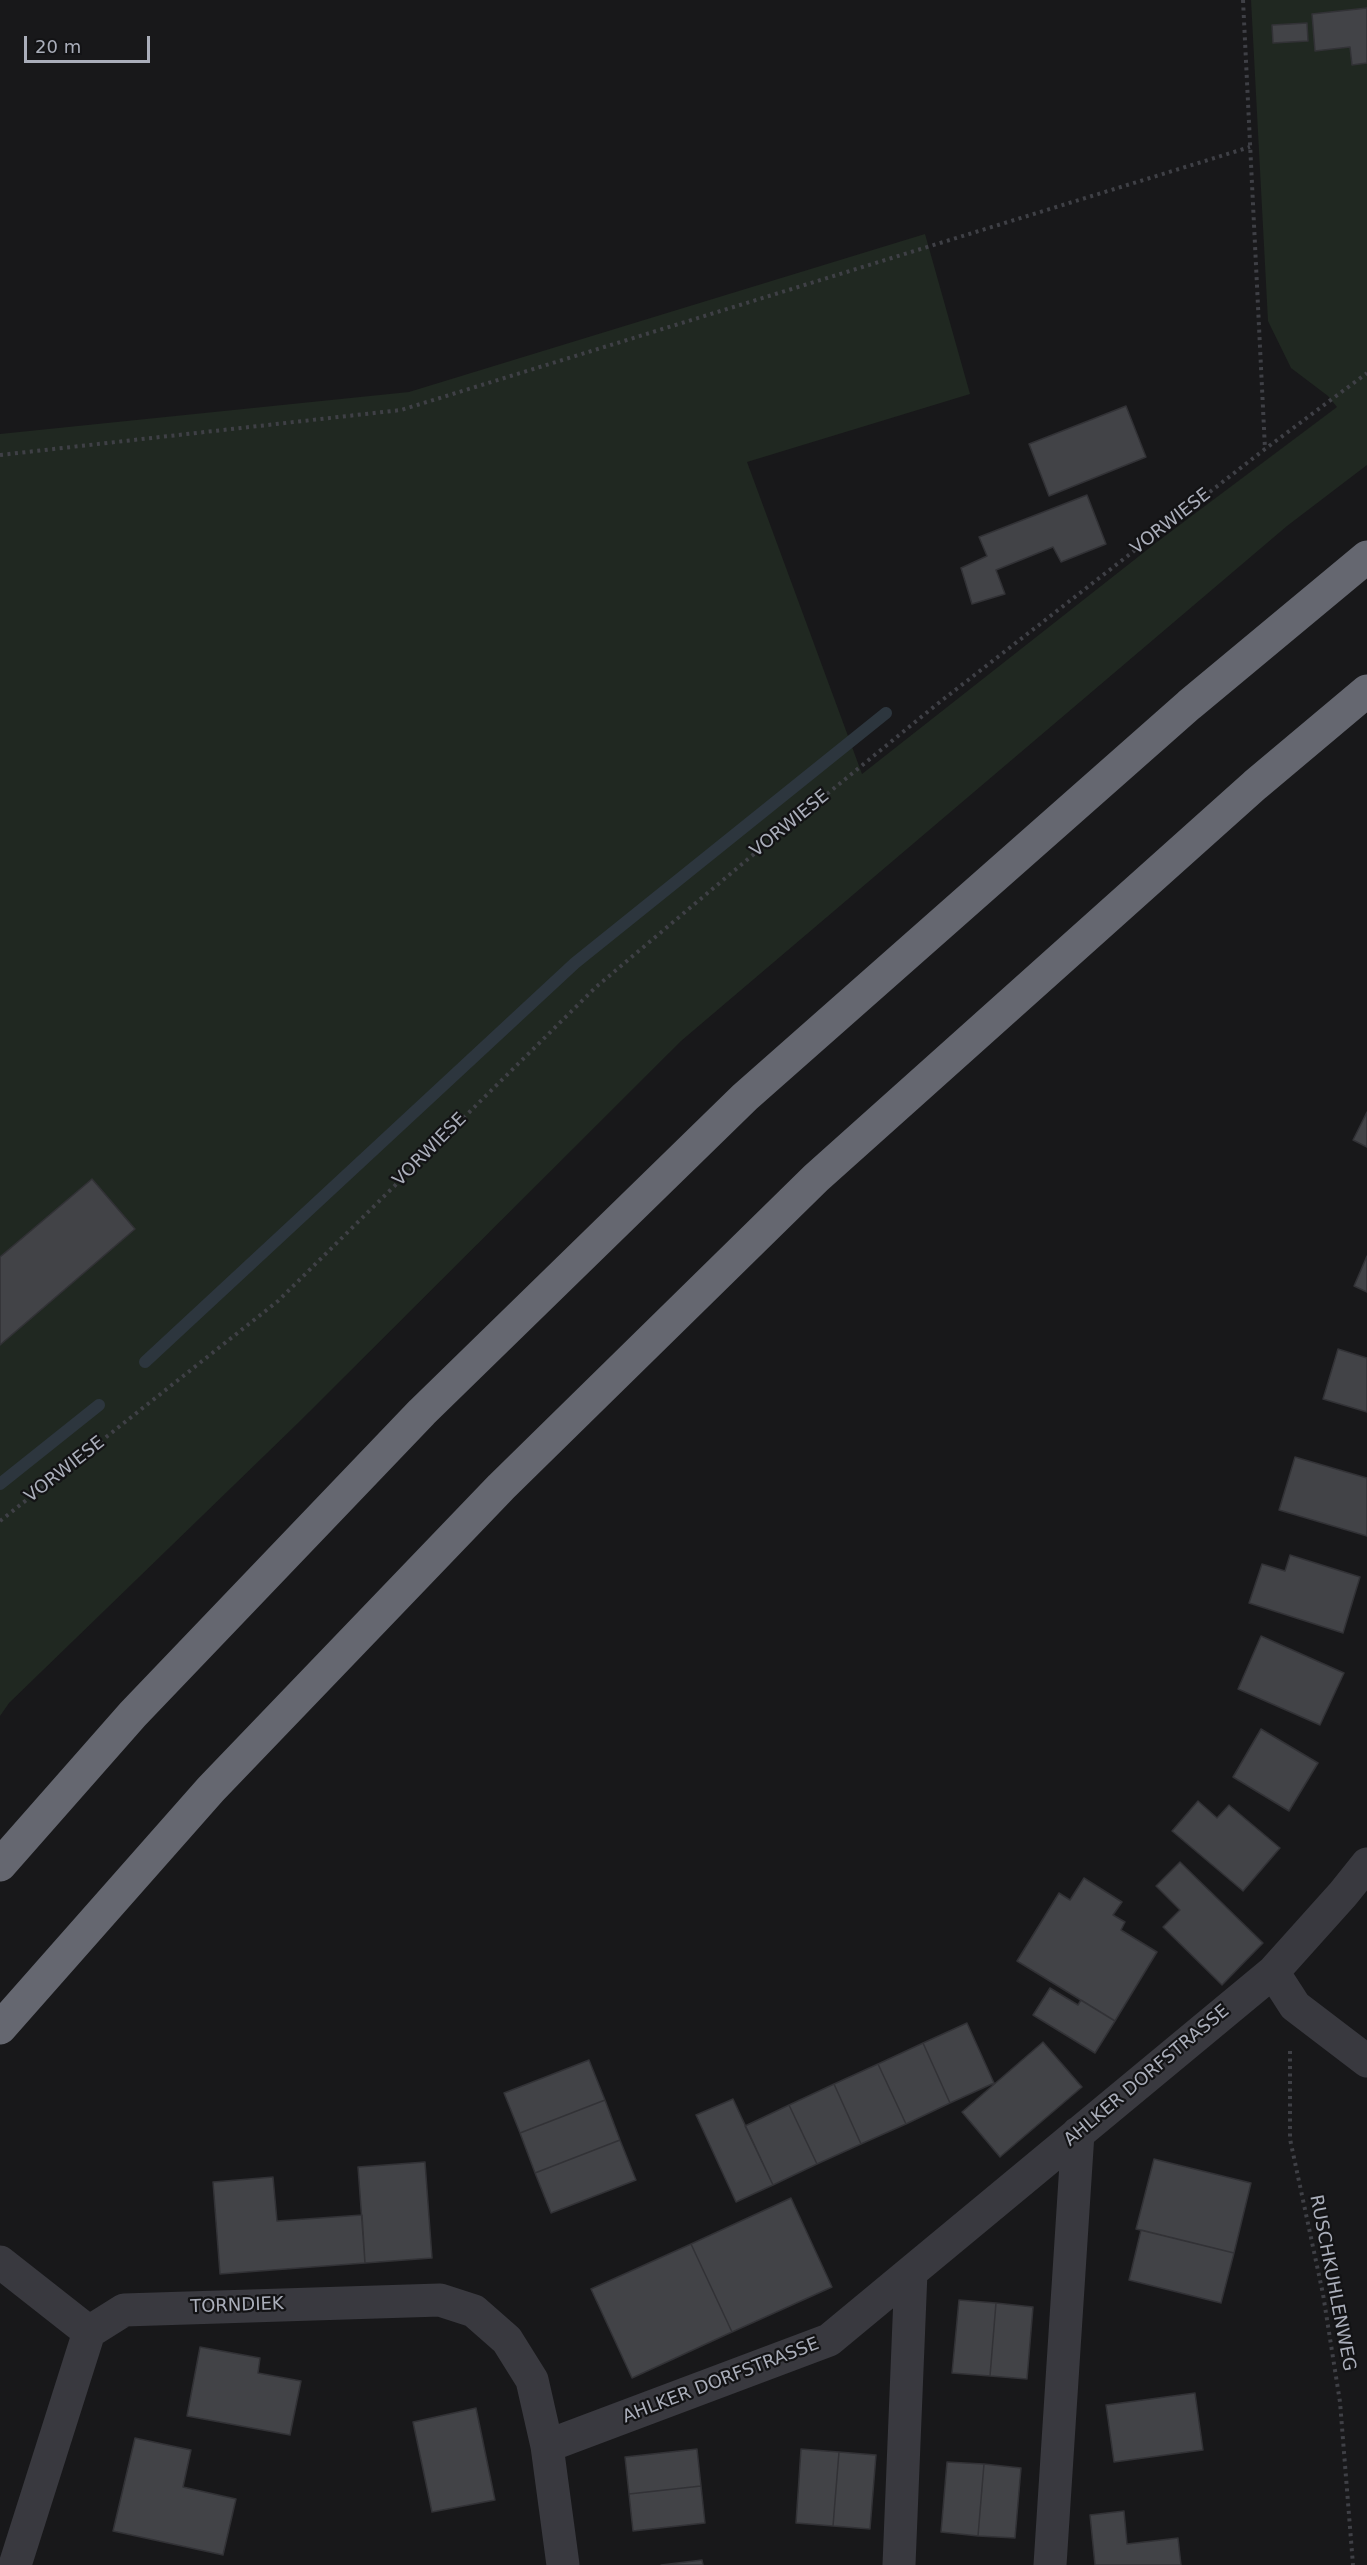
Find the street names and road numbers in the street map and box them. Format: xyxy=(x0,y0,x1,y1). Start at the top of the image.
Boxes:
street label: VORWIESE xyxy=(1127,484,1215,560)
street label: VORWIESE xyxy=(746,786,834,862)
street label: VORWIESE xyxy=(389,1109,471,1191)
street label: VORWIESE xyxy=(21,1432,109,1508)
street label: AHLKER DORFSTRASSE xyxy=(1060,2001,1234,2151)
street label: RUSCHKUHLENWEG xyxy=(1304,2193,1360,2373)
street label: TORNDIEK xyxy=(190,2294,284,2318)
street label: AHLKER DORFSTRASSE xyxy=(620,2334,822,2428)

